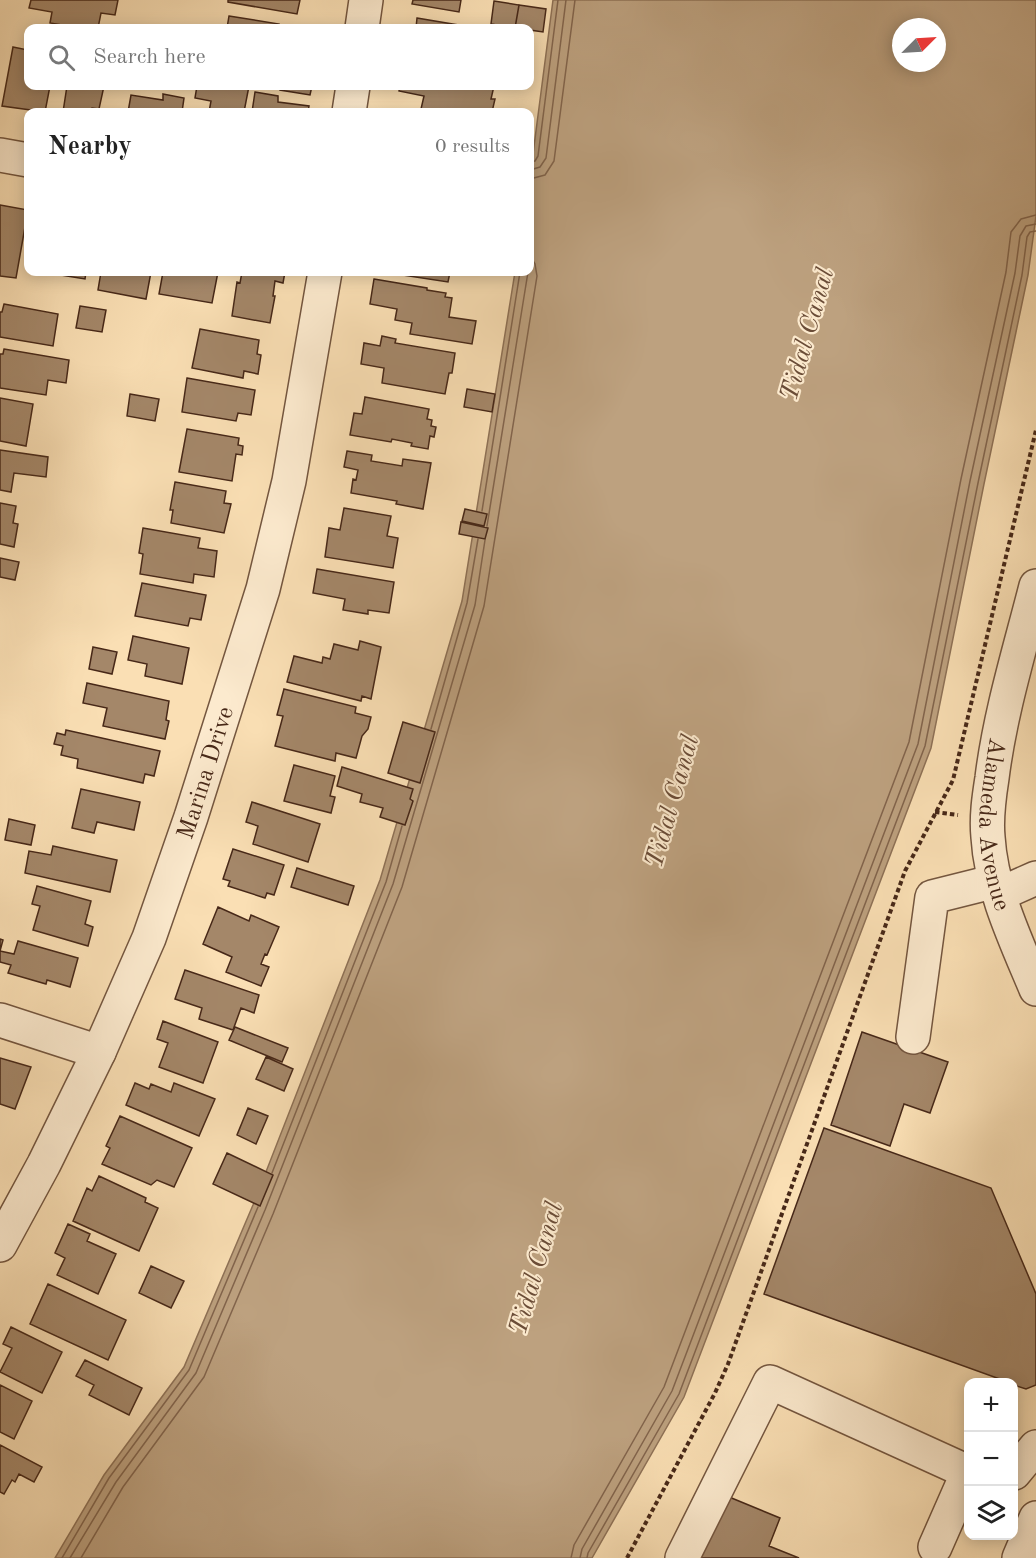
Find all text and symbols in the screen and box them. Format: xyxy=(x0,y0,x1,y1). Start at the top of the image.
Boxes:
north arrow xyxy=(892,18,946,72)
search box xyxy=(24,24,534,90)
icon: search xyxy=(45,41,78,74)
text: Search here xyxy=(93,46,206,68)
text: Nearby xyxy=(48,134,132,160)
text: 0 results xyxy=(435,137,510,157)
water label: Tidal Canal xyxy=(777,265,839,404)
street label: Marina Drive xyxy=(174,704,239,843)
water label: Tidal Canal xyxy=(642,732,704,871)
street label: Alameda Avenue xyxy=(973,736,1013,914)
water label: Tidal Canal xyxy=(506,1199,568,1338)
map controls xyxy=(964,1378,1018,1540)
button: + xyxy=(964,1378,1018,1432)
button: − xyxy=(964,1432,1018,1486)
button: layers xyxy=(964,1486,1018,1540)

